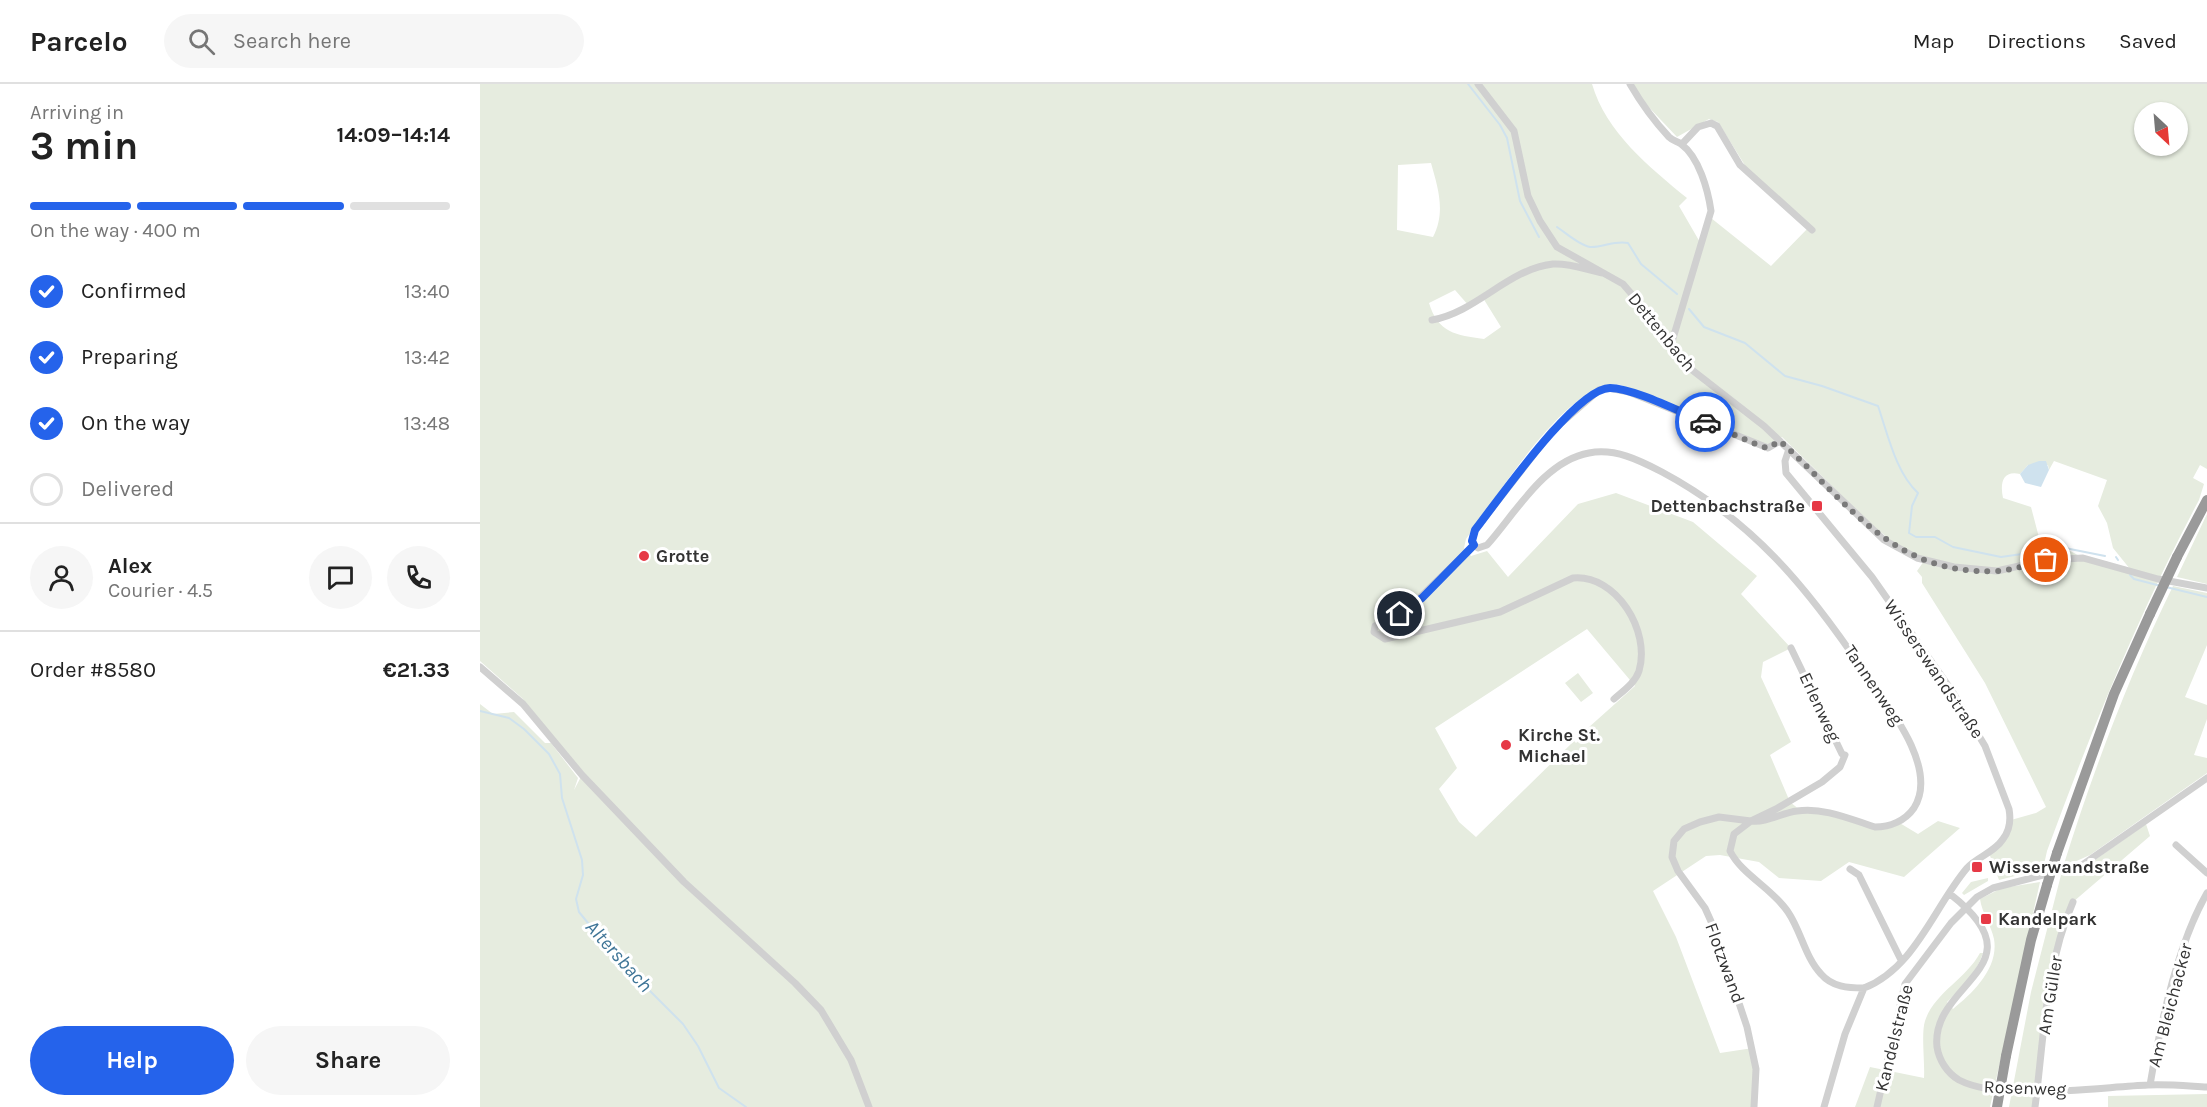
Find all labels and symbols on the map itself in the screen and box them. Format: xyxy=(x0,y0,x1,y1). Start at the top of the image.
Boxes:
north arrow xyxy=(2134,102,2188,156)
street label: Dettenbach xyxy=(1623,288,1701,376)
courier xyxy=(1675,392,1735,452)
place label: Dettenbachstraße xyxy=(1650,495,1805,517)
marker: Dettenbachstraße xyxy=(1810,499,1824,513)
pin xyxy=(2020,534,2071,585)
place label: Grotte xyxy=(656,545,709,567)
marker: Grotte xyxy=(637,549,651,563)
pin xyxy=(1374,588,1425,639)
street label: Wisserswandstraße xyxy=(1879,595,1989,743)
street label: Tannenweg xyxy=(1839,641,1909,729)
street label: Erlenweg xyxy=(1794,669,1846,745)
place label: Kirche St. Michael xyxy=(1518,724,1600,767)
marker: Kirche St. Michael xyxy=(1499,738,1513,752)
place label: Wisserwandstraße xyxy=(1989,856,2149,878)
marker: Wisserwandstraße xyxy=(1970,860,1984,874)
place label: Kandelpark xyxy=(1998,908,2097,930)
marker: Kandelpark xyxy=(1979,912,1993,926)
water label: Altersbach xyxy=(581,915,657,997)
street label: Flotzwand xyxy=(1700,920,1750,1006)
street label: Am Bleichacker xyxy=(2143,940,2197,1069)
street label: Am Güller xyxy=(2033,953,2067,1036)
street label: Kandelstraße xyxy=(1870,982,1918,1094)
street label: Rosenweg xyxy=(1983,1076,2067,1100)

